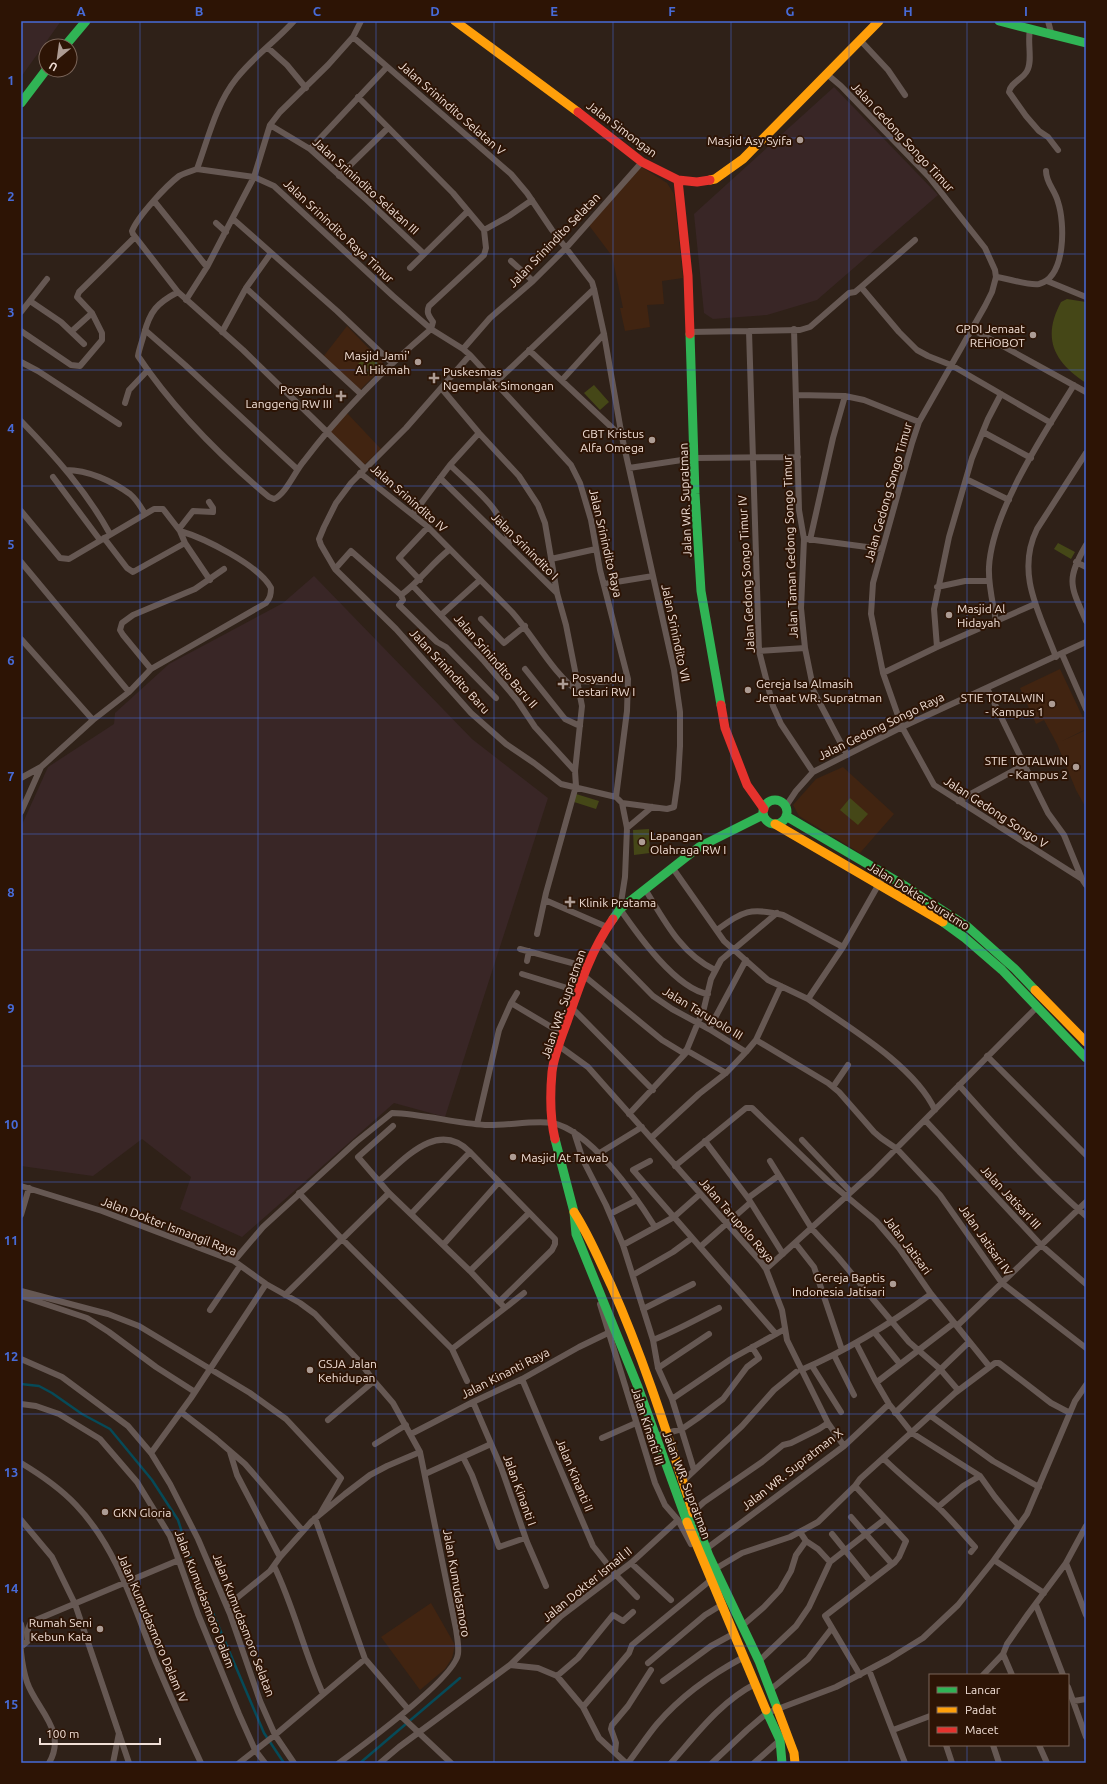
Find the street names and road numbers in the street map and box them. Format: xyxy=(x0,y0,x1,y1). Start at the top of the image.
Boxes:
street label: Jalan Srinindito Selatan V xyxy=(396,58,508,158)
street label: Jalan Gedong Songo Timur xyxy=(849,80,957,195)
street label: Jalan Simongan xyxy=(584,98,660,160)
street label: Jalan Srinindito Selatan III xyxy=(310,135,422,237)
street label: Jalan Srinindito Raya Timur xyxy=(281,177,397,286)
street label: Jalan Srinindito Selatan xyxy=(506,190,602,290)
street label: Jalan Gedong Songo Timur xyxy=(862,420,914,563)
street label: Jalan WR. Supratman xyxy=(677,443,693,557)
street label: Jalan Taman Gedong Songo Timur xyxy=(780,455,800,639)
street label: Jalan Srinindito IV xyxy=(368,461,450,535)
street label: Jalan Srinindito Raya xyxy=(587,487,625,599)
street label: Jalan Gedong Songo Timur IV xyxy=(735,494,757,653)
street label: Jalan Srinindito I xyxy=(489,510,561,582)
street label: Jalan Srinindito VII xyxy=(659,583,693,683)
street label: Jalan Srinindito Baru II xyxy=(451,611,541,711)
street label: Jalan Srinindito Baru xyxy=(407,626,493,716)
street label: Jalan Gedong Songo Raya xyxy=(816,690,946,762)
street label: Jalan Gedong Songo V xyxy=(942,774,1050,850)
street label: Jalan Dokter Suratmo xyxy=(866,859,972,933)
street label: Jalan WR. Supratman xyxy=(538,948,588,1060)
street label: Jalan Tarupolo III xyxy=(661,984,745,1042)
street label: Jalan Jatisari III xyxy=(978,1163,1044,1231)
street label: Jalan Tarupolo Raya xyxy=(697,1175,777,1265)
street label: Jalan Dokter Ismangil Raya xyxy=(99,1194,239,1258)
street label: Jalan Jatisari IV xyxy=(957,1202,1015,1278)
street label: Jalan Jatisari xyxy=(882,1213,934,1277)
street label: Jalan Kinanti Raya xyxy=(459,1345,551,1401)
street label: Jalan Kinanti III xyxy=(629,1385,667,1467)
street label: Jalan WR. Supratman X xyxy=(739,1425,846,1512)
street label: Jalan WR. Supratman xyxy=(660,1429,714,1541)
street label: Jalan Kinanti II xyxy=(554,1437,596,1513)
street label: Jalan Kinanti I xyxy=(501,1453,539,1527)
street label: Jalan Kumudasmoro Dalam xyxy=(173,1528,237,1670)
street label: Jalan Kumudasmoro xyxy=(441,1528,473,1638)
street label: Jalan Dokter Ismail II xyxy=(540,1544,634,1624)
street label: Jalan Kumudasmoro Dalam IV xyxy=(116,1552,190,1705)
street label: Jalan Kumudasmoro Selatan xyxy=(211,1552,277,1698)

